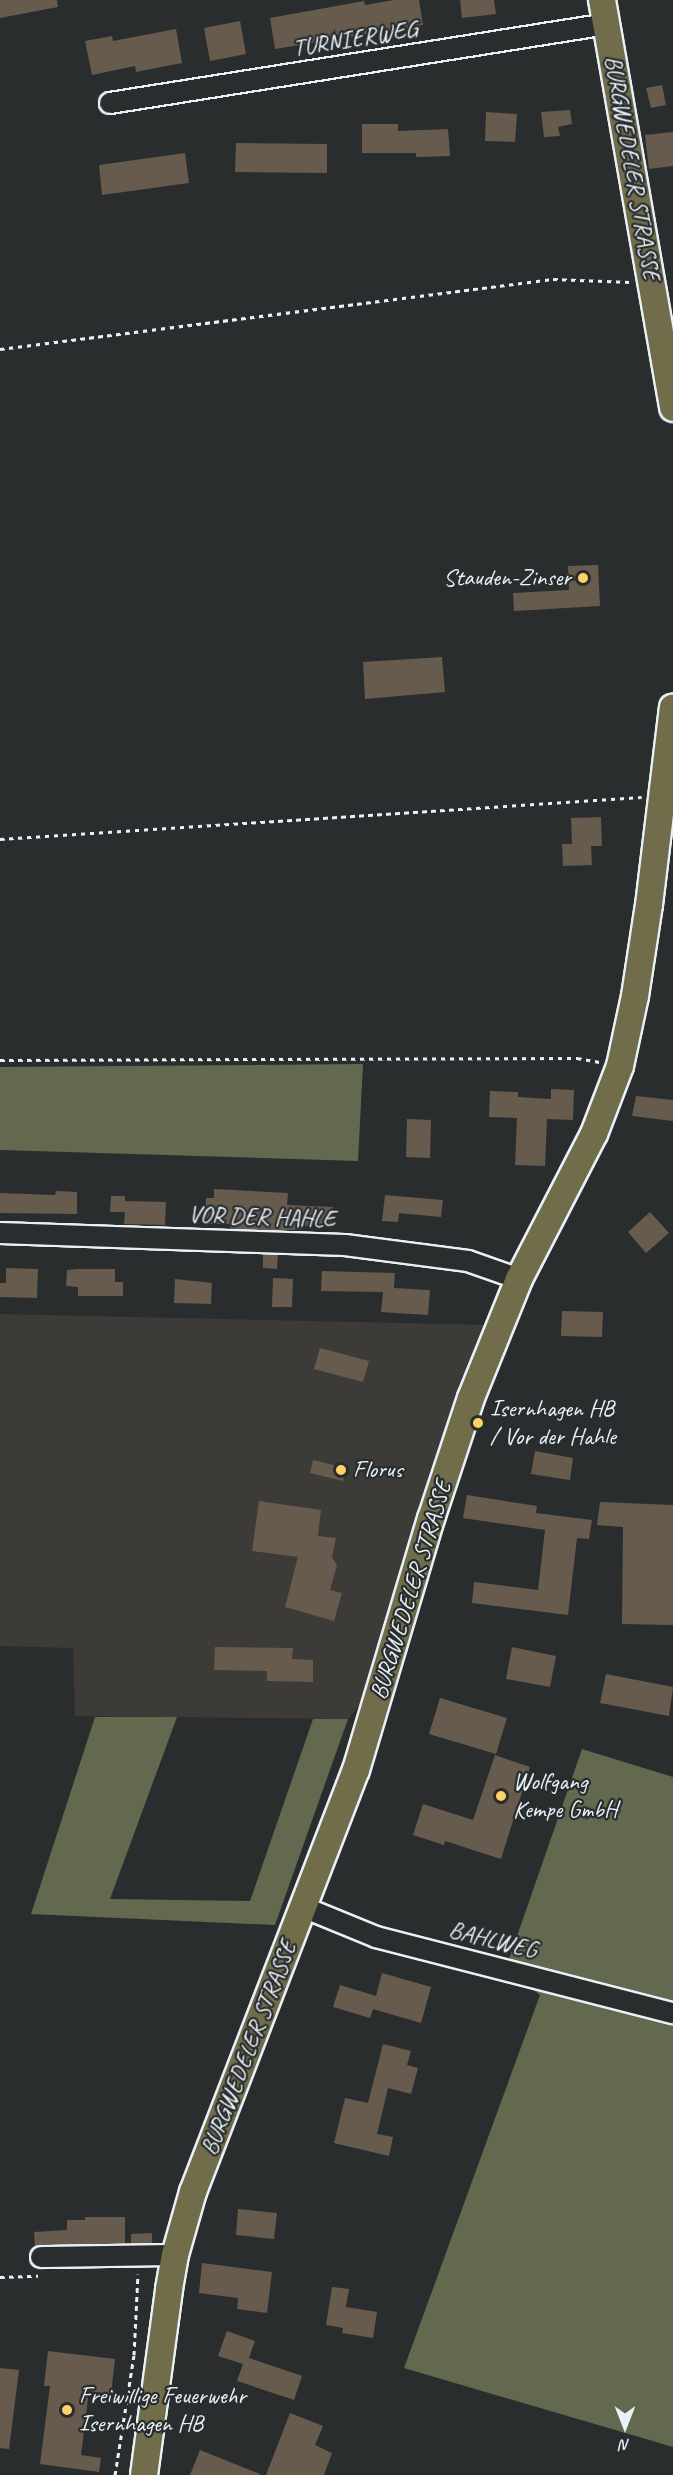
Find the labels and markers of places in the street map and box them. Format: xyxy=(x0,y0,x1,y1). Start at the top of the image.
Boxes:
place label: Stauden-Zinser xyxy=(443,564,571,592)
marker: Stauden-Zinser xyxy=(576,571,590,585)
place label: Isernhagen HB / Vor der Hahle xyxy=(490,1395,616,1451)
marker: Isernhagen HB / Vor der Hahle xyxy=(471,1416,485,1430)
place label: Florus xyxy=(353,1456,403,1484)
marker: Florus xyxy=(334,1463,348,1477)
place label: Wolfgang Kempe GmbH xyxy=(513,1768,617,1824)
marker: Wolfgang Kempe GmbH xyxy=(494,1789,508,1803)
place label: Freiwillige Feuerwehr Isernhagen HB xyxy=(79,2382,246,2438)
marker: Freiwillige Feuerwehr Isernhagen HB xyxy=(60,2403,74,2417)

